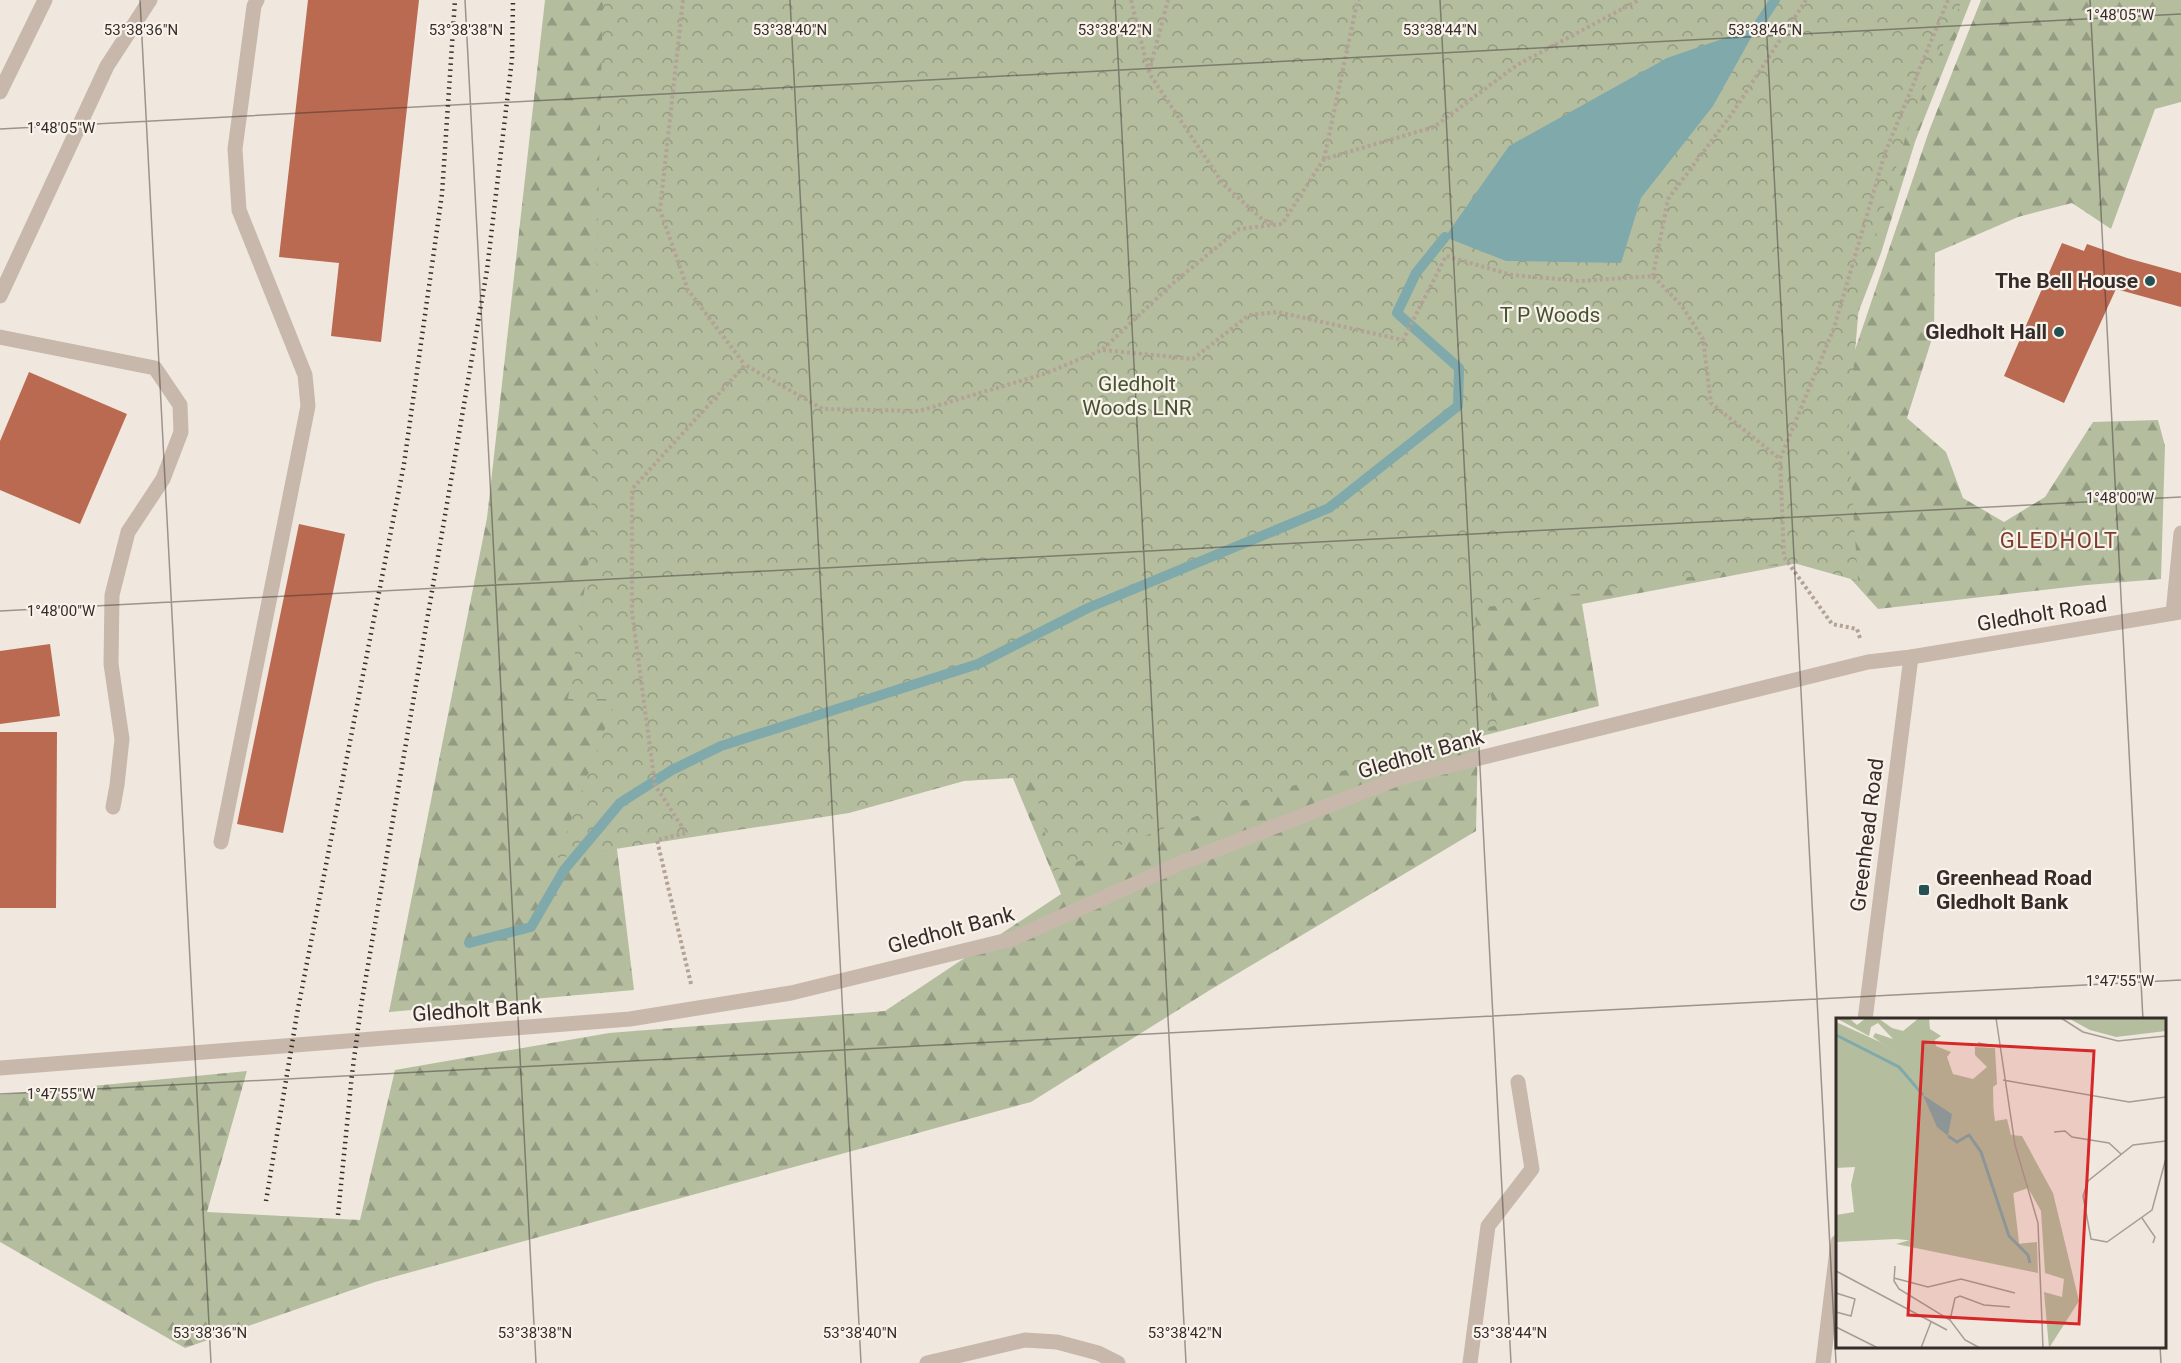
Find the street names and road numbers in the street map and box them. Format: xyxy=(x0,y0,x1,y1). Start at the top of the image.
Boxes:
street label: Gledholt Road xyxy=(1975,592,2109,636)
street label: Gledholt Bank xyxy=(1355,724,1487,783)
street label: Greenhead Road xyxy=(1846,757,1888,913)
street label: Gledholt Bank xyxy=(885,902,1017,958)
street label: Gledholt Bank xyxy=(411,993,543,1027)

